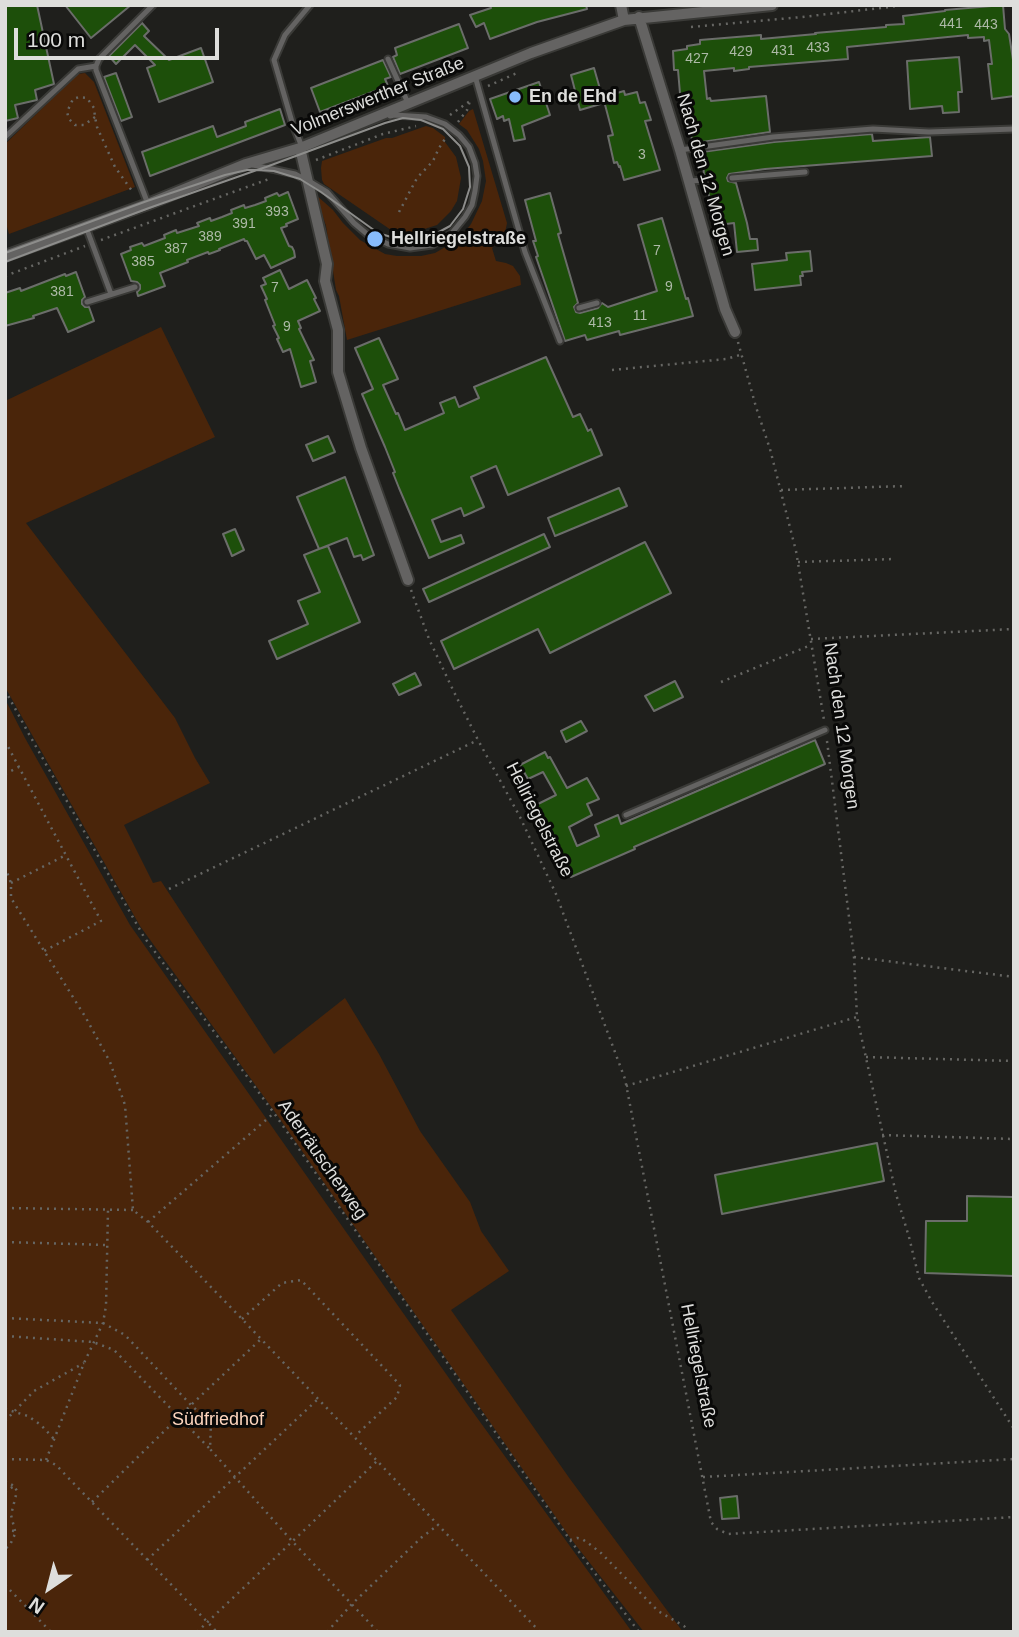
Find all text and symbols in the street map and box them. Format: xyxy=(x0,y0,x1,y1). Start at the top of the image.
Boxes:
scale bar xyxy=(18,14,222,58)
house number: 441 xyxy=(939,16,963,32)
house number: 443 xyxy=(974,17,998,33)
text: 100 m xyxy=(27,28,85,51)
house number: 433 xyxy=(806,40,830,56)
house number: 431 xyxy=(771,43,795,59)
house number: 429 xyxy=(729,44,753,60)
house number: 427 xyxy=(685,51,709,67)
street label: Volmerswerther Straße xyxy=(289,53,467,141)
place label: En de Ehd xyxy=(529,86,617,108)
marker: En de Ehd xyxy=(507,89,523,105)
street label: Nach den 12 Morgen xyxy=(671,91,739,259)
house number: 3 xyxy=(638,147,646,163)
house number: 393 xyxy=(265,204,289,220)
house number: 391 xyxy=(232,216,256,232)
place label: Hellriegelstraße xyxy=(391,228,526,250)
house number: 389 xyxy=(198,229,222,245)
marker: Hellriegelstraße xyxy=(365,229,385,249)
house number: 387 xyxy=(164,241,188,257)
house number: 7 xyxy=(653,243,661,259)
house number: 385 xyxy=(131,254,155,270)
house number: 9 xyxy=(665,279,673,295)
house number: 7 xyxy=(271,280,279,296)
house number: 381 xyxy=(50,284,74,300)
house number: 11 xyxy=(633,308,647,324)
house number: 413 xyxy=(588,315,612,331)
house number: 9 xyxy=(283,319,291,335)
street label: Nach den 12 Morgen xyxy=(819,641,863,811)
street label: Hellriegelstraße xyxy=(501,759,577,881)
street label: Aderräuscherweg xyxy=(273,1096,371,1224)
street label: Hellriegelstraße xyxy=(675,1302,721,1430)
park label: Südfriedhof xyxy=(172,1409,264,1431)
north arrow xyxy=(14,1553,84,1623)
text: N xyxy=(25,1593,48,1618)

